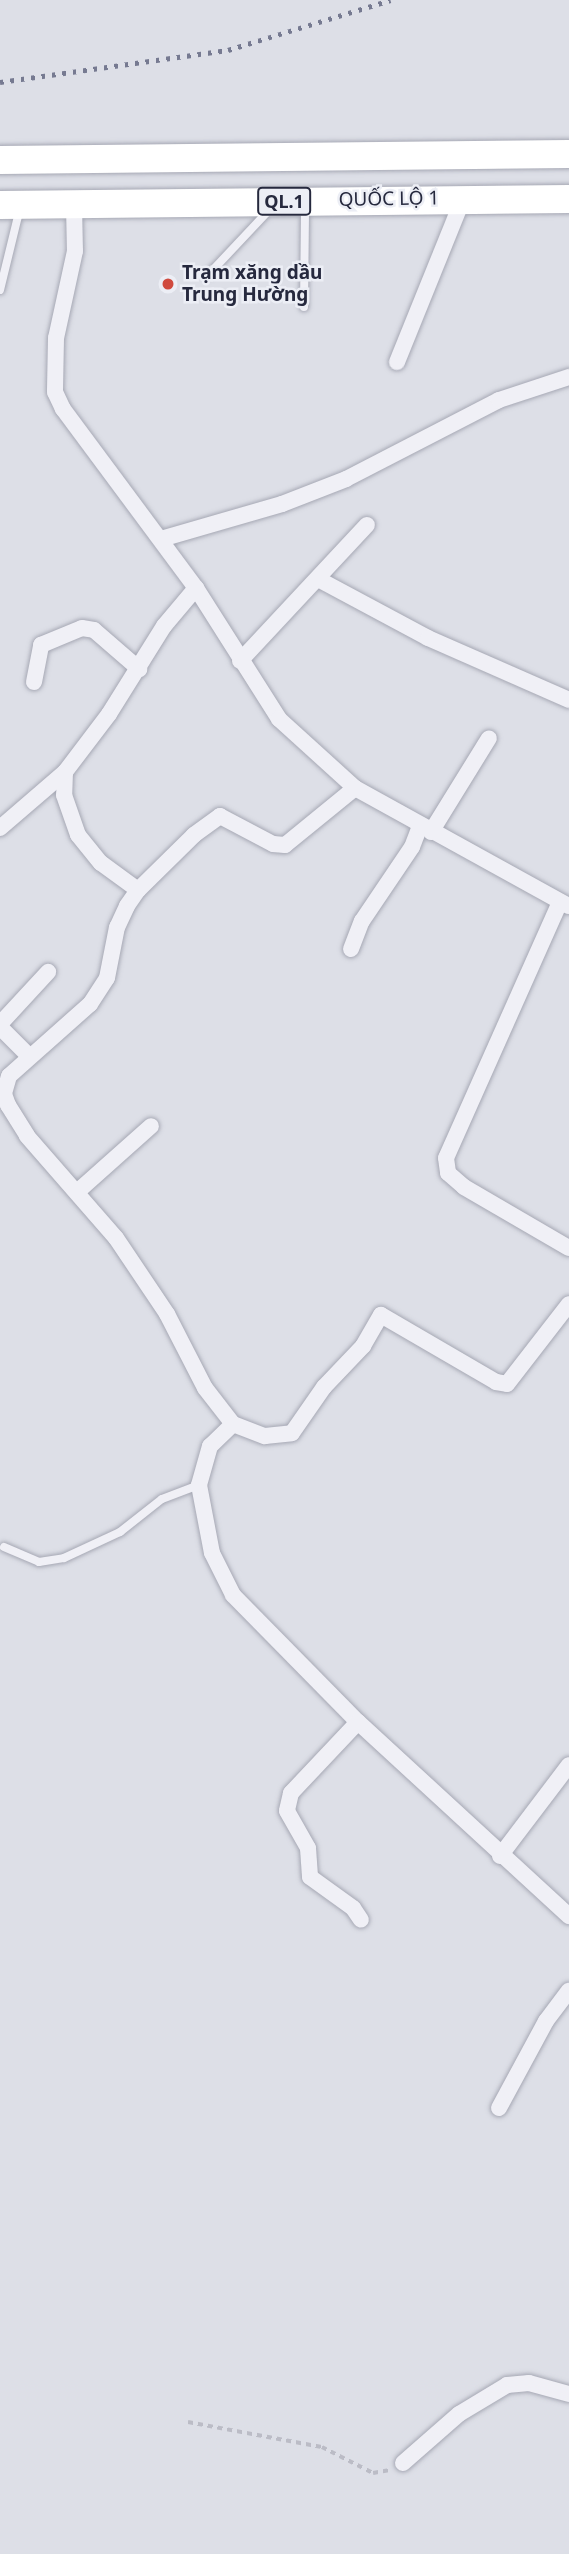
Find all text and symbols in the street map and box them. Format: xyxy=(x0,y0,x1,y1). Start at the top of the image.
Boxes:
road number: QL.1 xyxy=(256,186,312,216)
street label: QUỐC LỘ 1 xyxy=(338,187,440,211)
place label: Trạm xăng dầu Trung Hường xyxy=(182,262,322,306)
marker: Trạm xăng dầu Trung Hường xyxy=(160,276,176,292)

